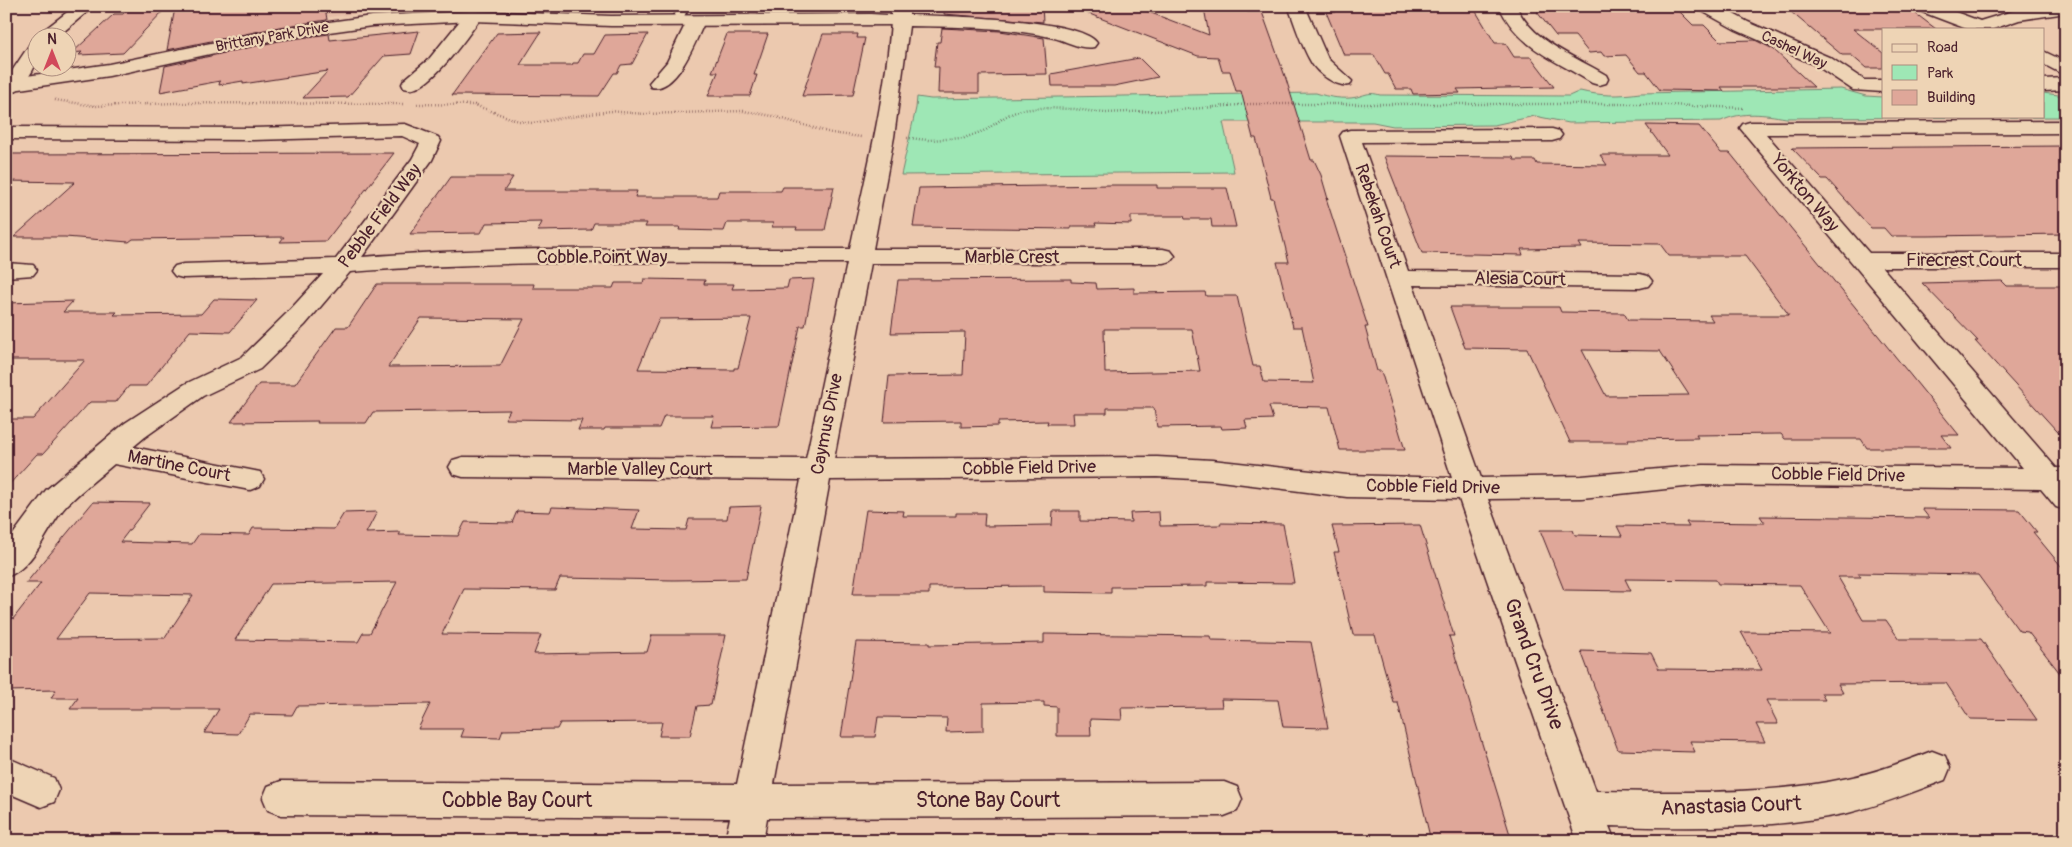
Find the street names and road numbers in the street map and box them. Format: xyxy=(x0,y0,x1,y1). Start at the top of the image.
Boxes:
street label: Brittany Park Drive xyxy=(214,18,331,56)
street label: Cashel Way xyxy=(1758,27,1830,74)
street label: Yorkton Way xyxy=(1765,149,1844,237)
street label: Pebble Field Way xyxy=(333,159,427,273)
street label: Rebekah Court xyxy=(1349,161,1407,272)
street label: Cobble Point Way xyxy=(537,246,668,269)
street label: Marble Crest xyxy=(964,246,1060,269)
street label: Firecrest Court xyxy=(1906,249,2023,272)
street label: Alesia Court xyxy=(1474,267,1567,291)
street label: Caymus Drive xyxy=(806,371,848,477)
street label: Martine Court xyxy=(126,445,233,487)
street label: Cobble Field Drive xyxy=(962,455,1096,481)
street label: Marble Valley Court xyxy=(567,458,713,481)
street label: Cobble Field Drive xyxy=(1771,462,1905,488)
street label: Cobble Field Drive xyxy=(1366,474,1500,500)
street label: Grand Cru Drive xyxy=(1498,595,1570,734)
street label: Cobble Bay Court xyxy=(442,787,593,814)
street label: Stone Bay Court xyxy=(916,787,1061,814)
street label: Anastasia Court xyxy=(1660,790,1803,822)

